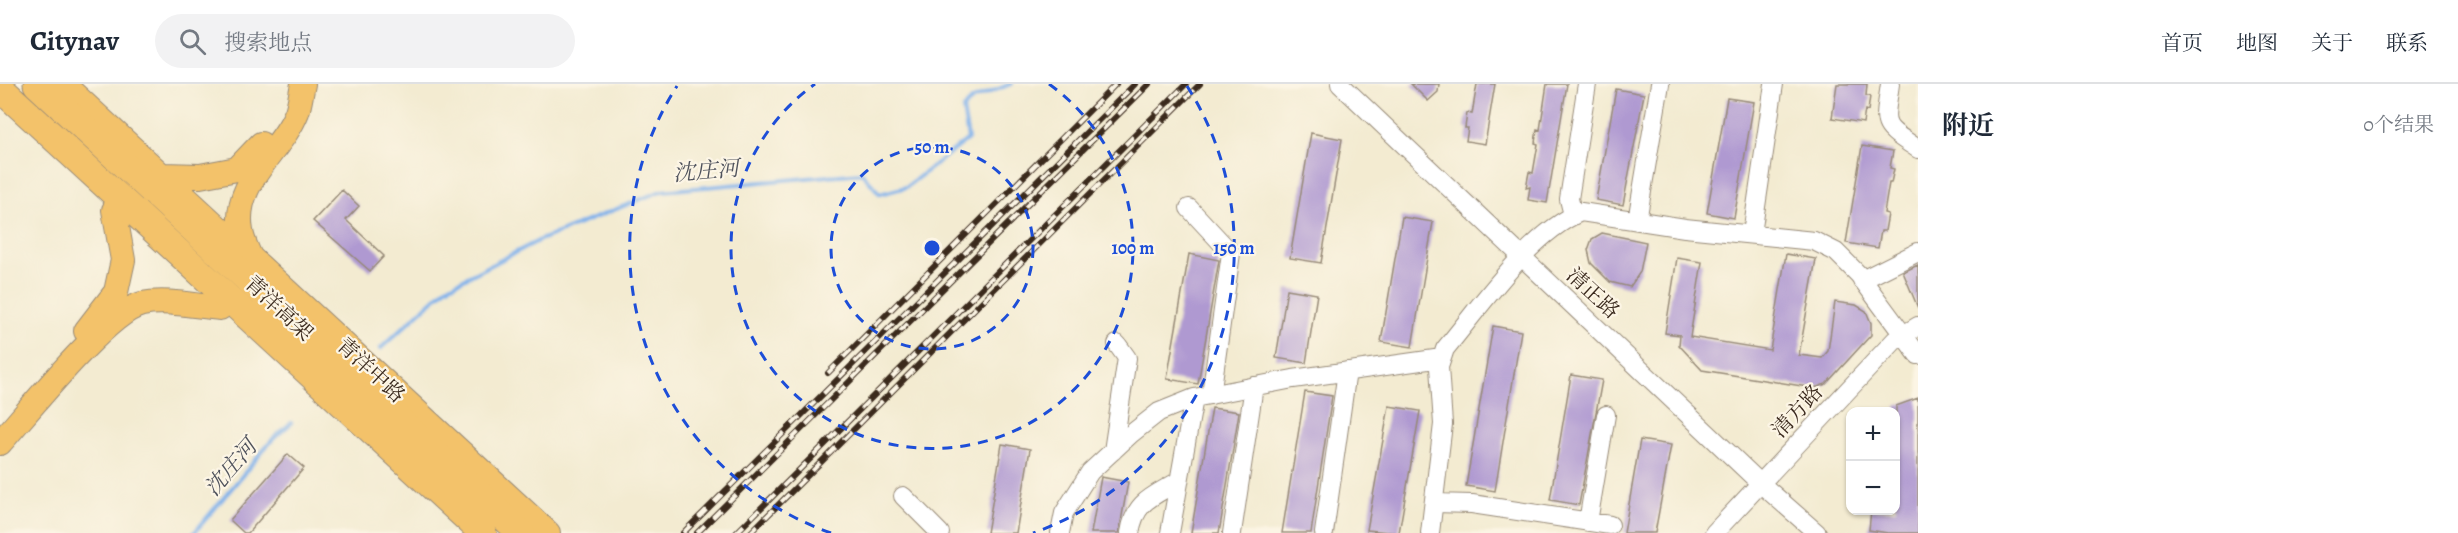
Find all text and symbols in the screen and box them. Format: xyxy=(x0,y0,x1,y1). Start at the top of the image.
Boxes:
search box xyxy=(155,14,575,68)
text: Citynav xyxy=(30,22,119,60)
icon: search xyxy=(176,25,209,58)
text: 搜索地点 xyxy=(224,28,312,58)
text: 首页 xyxy=(2161,29,2203,57)
text: 地图 xyxy=(2236,29,2278,57)
text: 关于 xyxy=(2311,29,2353,57)
text: 联系 xyxy=(2386,29,2428,57)
text: 附近 xyxy=(1942,108,1994,143)
text: 0个结果 xyxy=(2363,111,2434,138)
text: 50 m xyxy=(915,135,949,159)
water label: 沈庄河 xyxy=(672,153,744,189)
text: 100 m xyxy=(1112,236,1154,260)
text: 150 m xyxy=(1213,236,1255,260)
centre of rings xyxy=(922,238,942,258)
street label: 清正路 xyxy=(1560,261,1626,325)
street label: 青洋高架 xyxy=(239,269,319,347)
street label: 青洋中路 xyxy=(331,331,411,409)
street label: 清方路 xyxy=(1765,378,1829,444)
map controls xyxy=(1846,407,1900,515)
button: + xyxy=(1846,407,1900,461)
water label: 沈庄河 xyxy=(198,430,266,502)
button: − xyxy=(1846,461,1900,515)

